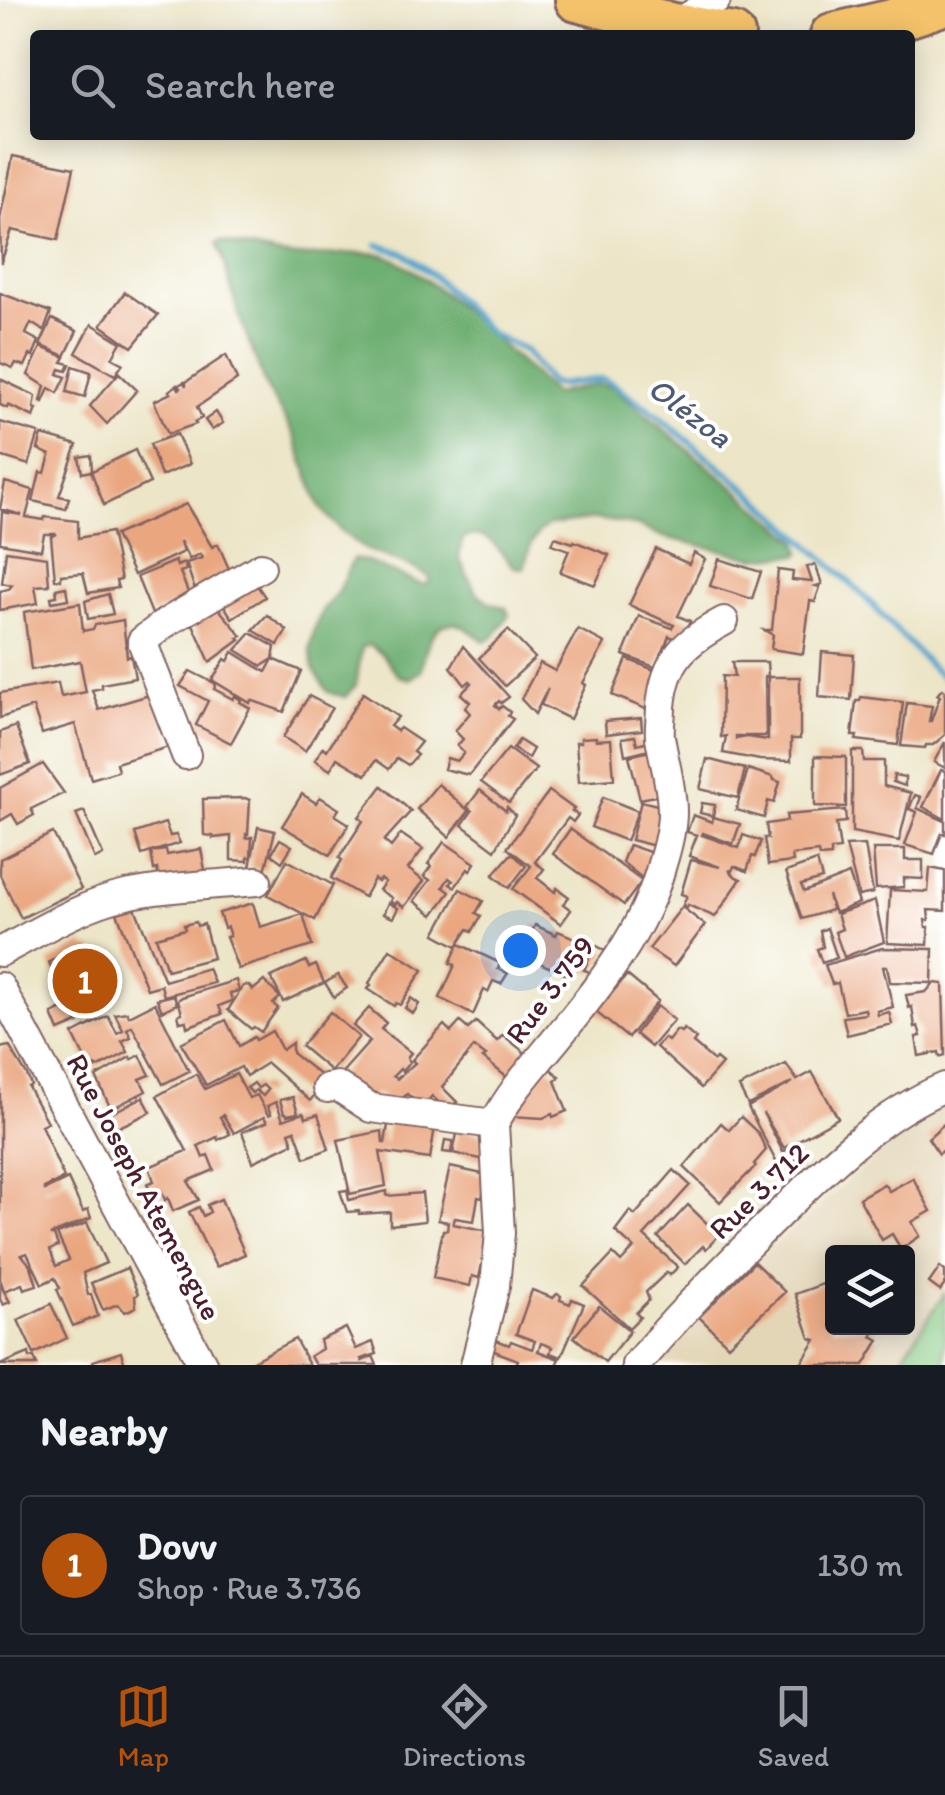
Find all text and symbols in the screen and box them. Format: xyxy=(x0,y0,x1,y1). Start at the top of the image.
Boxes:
search box xyxy=(30,30,915,140)
icon: search xyxy=(65,58,120,113)
text: Search here xyxy=(145,62,336,108)
water label: Olézoa xyxy=(641,368,740,456)
your location xyxy=(495,925,546,976)
street label: Rue 3.759 xyxy=(497,928,602,1051)
pin: 1 xyxy=(52,944,118,1018)
street label: Rue Joseph Atemengue xyxy=(59,1047,230,1326)
street label: Rue 3.712 xyxy=(701,1134,816,1247)
map controls xyxy=(825,1245,915,1335)
button: layers xyxy=(825,1245,915,1335)
text: Nearby xyxy=(40,1405,167,1456)
text: Dovv xyxy=(137,1523,217,1569)
text: 1 xyxy=(67,1546,82,1584)
text: 130 m xyxy=(817,1546,903,1584)
text: Shop · Rue 3.736 xyxy=(137,1569,361,1607)
tab: Map xyxy=(116,1679,171,1773)
tab: Directions xyxy=(403,1679,526,1773)
tab: Saved xyxy=(758,1679,829,1773)

